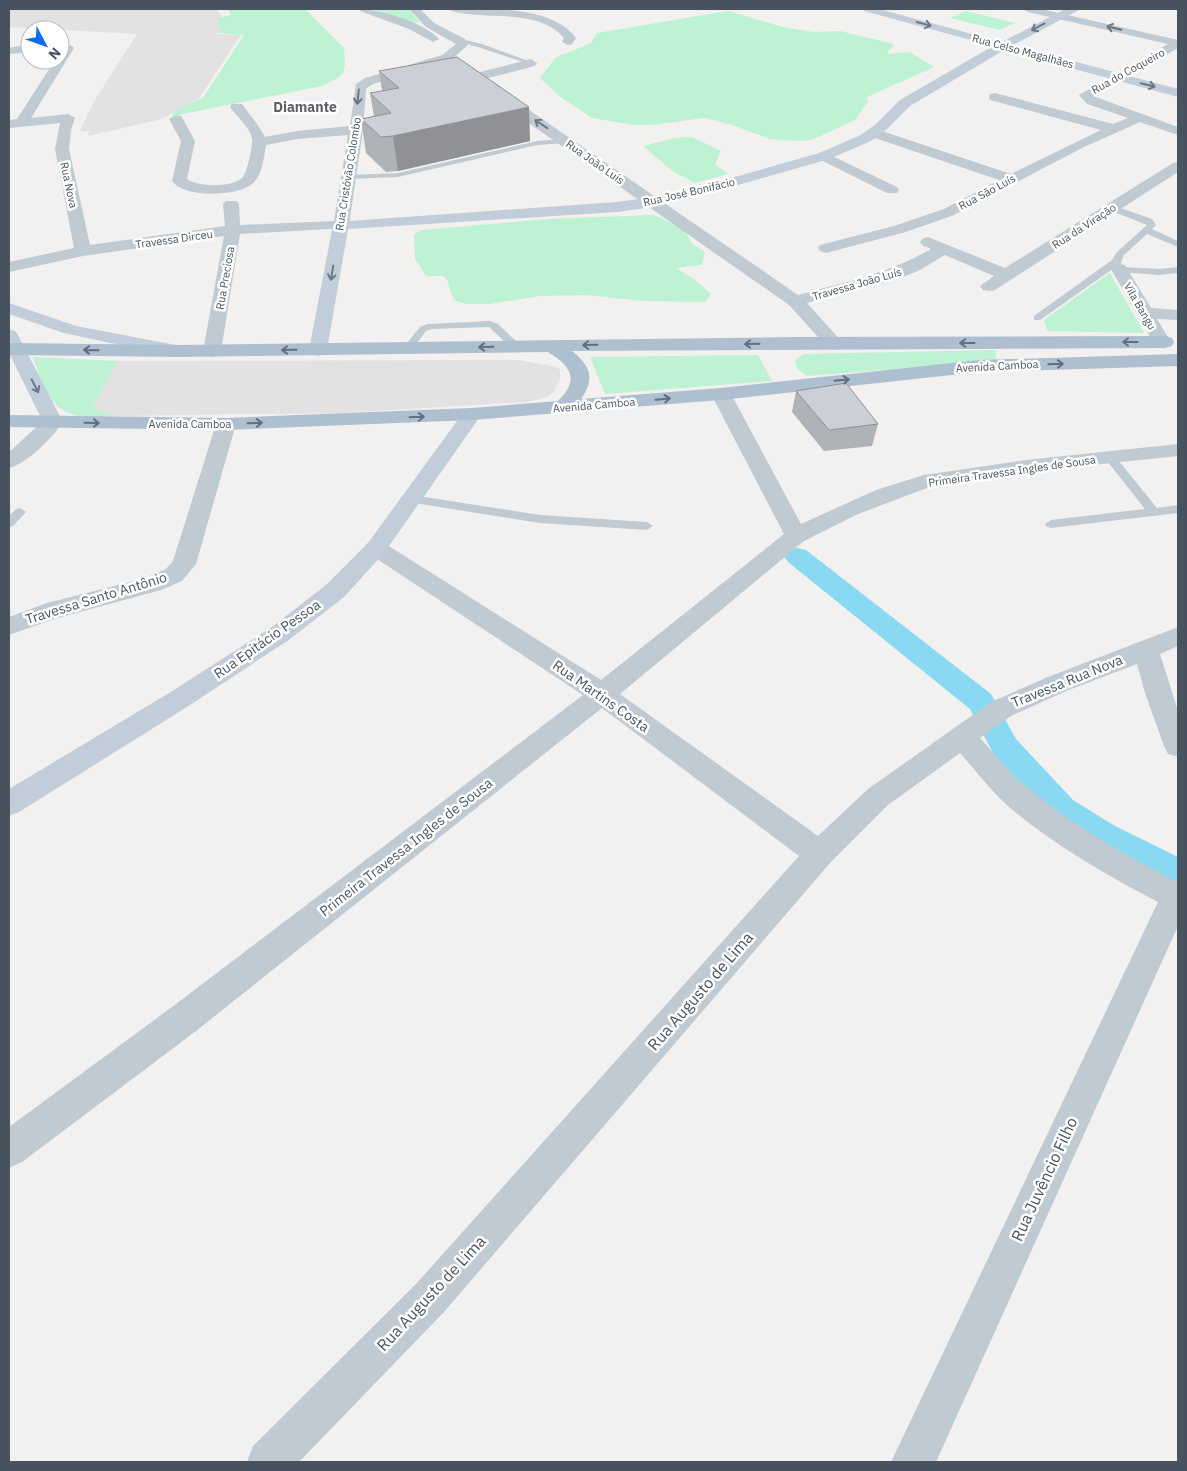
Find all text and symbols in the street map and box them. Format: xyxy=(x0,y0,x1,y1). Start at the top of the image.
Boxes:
north arrow xyxy=(20,20,70,70)
one-way arrow xyxy=(916,20,932,30)
one-way arrow xyxy=(1030,22,1045,32)
one-way arrow xyxy=(1106,23,1122,32)
street label: Rua Celso Magalhães xyxy=(971,31,1075,71)
text: N xyxy=(45,44,65,63)
street label: Rua do Coqueiro xyxy=(1089,45,1167,97)
one-way arrow xyxy=(1140,81,1156,90)
one-way arrow xyxy=(354,89,363,105)
district label: Diamante xyxy=(273,98,337,116)
street label: Rua Cristóvão Colombo xyxy=(332,116,364,232)
one-way arrow xyxy=(534,119,548,129)
street label: Rua João Luís xyxy=(563,137,627,187)
street label: Rua Nova xyxy=(57,161,81,209)
street label: Rua São Luís xyxy=(956,171,1018,213)
street label: Rua José Bonifácio xyxy=(642,175,736,209)
street label: Rua da Viração xyxy=(1049,200,1119,252)
street label: Travessa Dirceu xyxy=(134,227,214,251)
street label: Rua Preciosa xyxy=(213,245,237,311)
one-way arrow xyxy=(326,264,336,280)
street label: Travessa João Luís xyxy=(811,265,903,303)
street label: Vila Bangu xyxy=(1121,280,1159,332)
one-way arrow xyxy=(1122,337,1138,347)
one-way arrow xyxy=(959,338,976,348)
one-way arrow xyxy=(744,339,760,348)
one-way arrow xyxy=(582,340,598,350)
one-way arrow xyxy=(478,342,494,352)
one-way arrow xyxy=(83,345,100,355)
one-way arrow xyxy=(281,345,297,355)
street label: Avenida Camboa xyxy=(955,357,1039,375)
one-way arrow xyxy=(1048,359,1064,368)
one-way arrow xyxy=(834,375,850,385)
one-way arrow xyxy=(31,378,40,393)
street label: Avenida Camboa xyxy=(552,394,636,416)
one-way arrow xyxy=(655,394,671,404)
one-way arrow xyxy=(409,412,425,421)
street label: Avenida Camboa xyxy=(149,417,232,431)
one-way arrow xyxy=(84,418,100,428)
one-way arrow xyxy=(247,419,263,428)
street label: Primeira Travessa Ingles de Sousa xyxy=(927,452,1097,490)
street label: Travessa Santo Antônio xyxy=(23,568,169,628)
street label: Rua Epitácio Pessoa xyxy=(210,595,324,683)
street label: Travessa Rua Nova xyxy=(1009,650,1126,711)
street label: Rua Martins Costa xyxy=(549,656,653,736)
street label: Primeira Travessa Ingles de Sousa xyxy=(316,773,497,920)
street label: Rua Augusto de Lima xyxy=(643,927,757,1054)
street label: Rua Juvêncio Filho xyxy=(1006,1114,1082,1244)
street label: Rua Augusto de Lima xyxy=(372,1231,490,1355)

